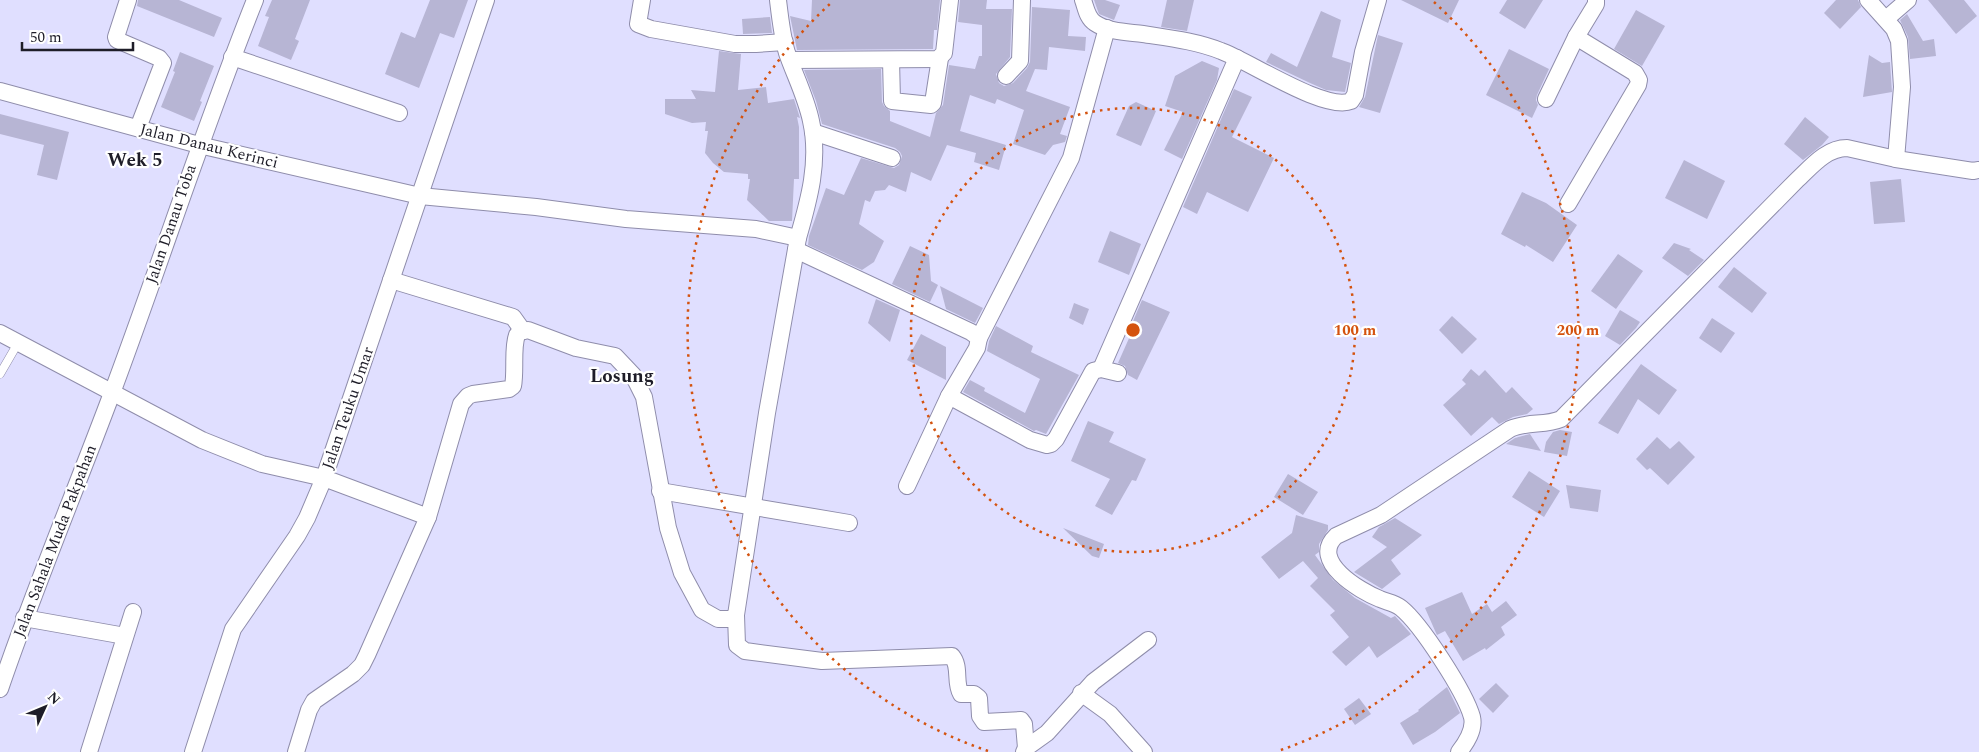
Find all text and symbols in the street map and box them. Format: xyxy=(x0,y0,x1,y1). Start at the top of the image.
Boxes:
scale bar xyxy=(22,20,134,52)
text: 50 m xyxy=(30,26,62,49)
street label: Jalan Danau Kerinci xyxy=(137,117,281,175)
district label: Wek 5 xyxy=(107,146,163,175)
street label: Jalan Danau Toba xyxy=(139,161,203,287)
text: 100 m xyxy=(1334,319,1377,342)
text: 200 m xyxy=(1557,319,1600,342)
centre of rings xyxy=(1124,321,1142,339)
street label: Jalan Teuku Umar xyxy=(316,343,380,473)
district label: Losung xyxy=(590,362,654,391)
street label: Jalan Sahala Muda Pakpahan xyxy=(7,441,103,641)
north arrow xyxy=(20,682,70,732)
text: N xyxy=(42,687,66,710)

